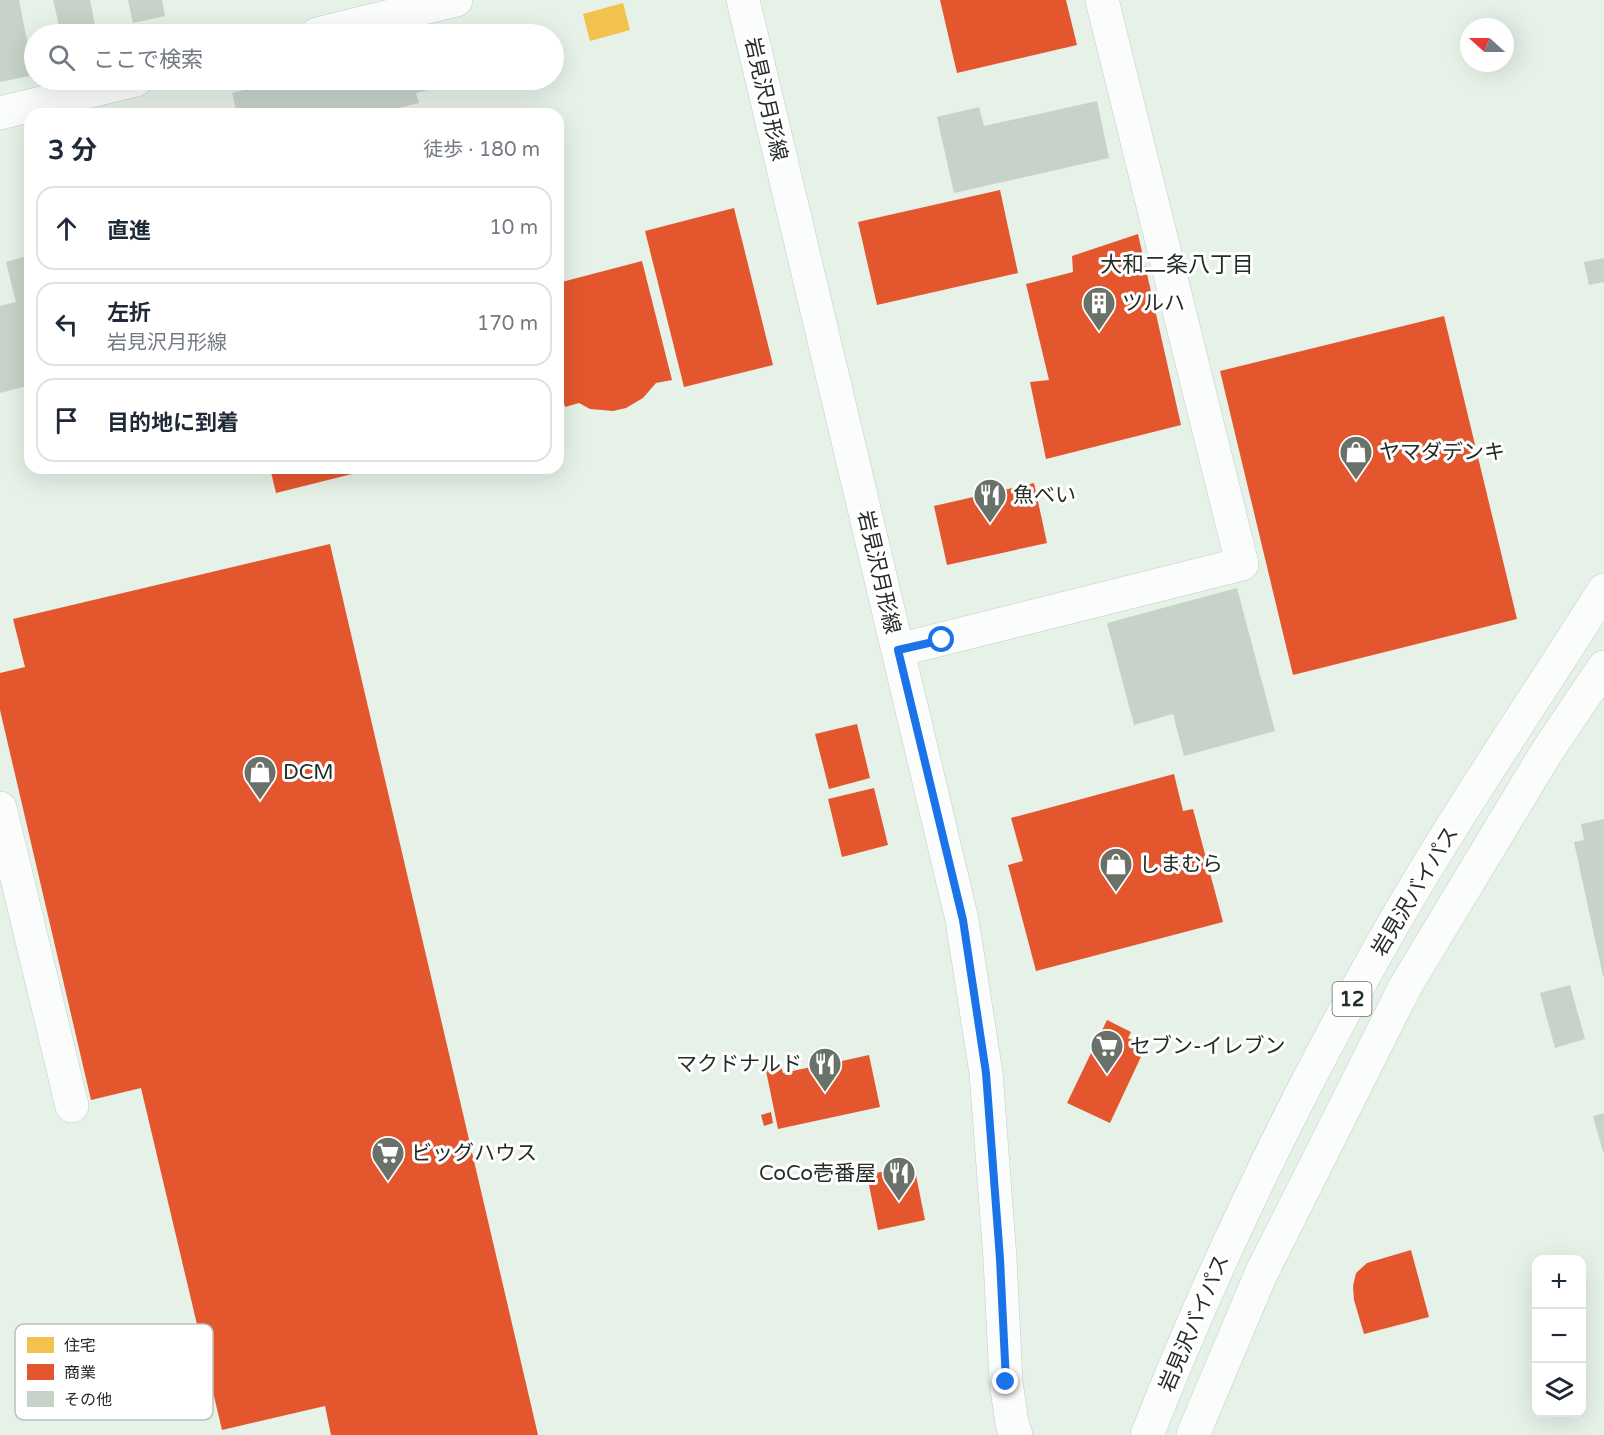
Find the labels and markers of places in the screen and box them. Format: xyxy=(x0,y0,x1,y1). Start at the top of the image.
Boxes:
building icon: ツルハ xyxy=(1081,285,1117,332)
place label: ツルハ xyxy=(1122,291,1185,316)
shop icon: ヤマダデンキ xyxy=(1338,434,1374,481)
place label: ヤマダデンキ xyxy=(1379,440,1505,465)
restaurant icon: 魚べい xyxy=(972,477,1008,524)
place label: 魚べい xyxy=(1013,483,1076,508)
shop icon: DCM xyxy=(242,754,278,801)
place label: DCM xyxy=(283,760,334,785)
shop icon: しまむら xyxy=(1098,846,1134,893)
place label: しまむら xyxy=(1139,852,1223,877)
supermarket icon: セブン-イレブン xyxy=(1089,1028,1125,1075)
place label: セブン-イレブン xyxy=(1130,1034,1286,1059)
restaurant icon: マクドナルド xyxy=(807,1046,843,1093)
place label: マクドナルド xyxy=(676,1052,802,1077)
supermarket icon: ビッグハウス xyxy=(370,1135,406,1182)
place label: ビッグハウス xyxy=(411,1141,537,1166)
restaurant icon: CoCo壱番屋 xyxy=(881,1155,917,1202)
place label: CoCo壱番屋 xyxy=(759,1161,876,1186)

